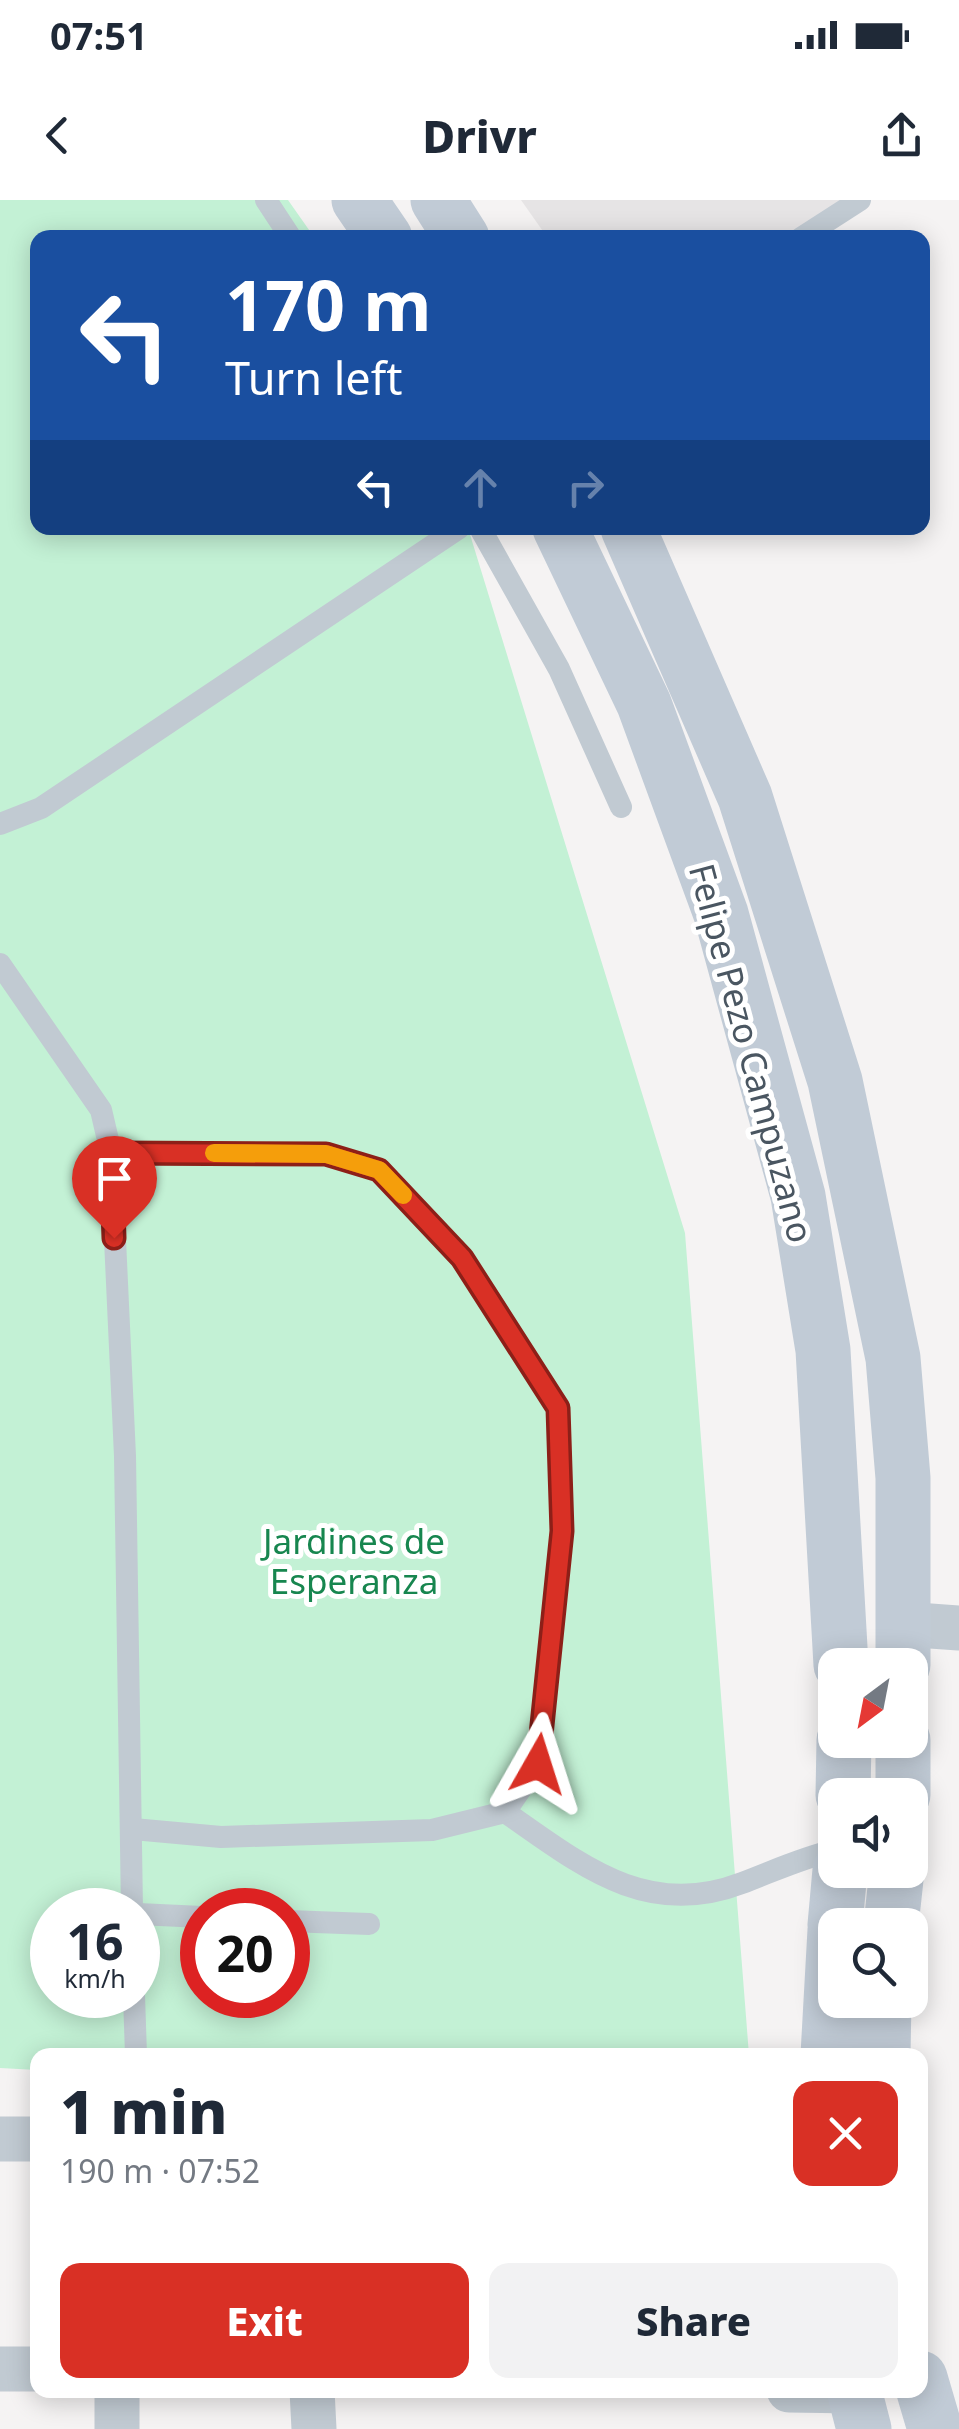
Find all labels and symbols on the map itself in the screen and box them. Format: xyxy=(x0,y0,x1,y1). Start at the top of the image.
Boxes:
street label: Felipe Pezo Campuzano xyxy=(679,858,825,1248)
pin xyxy=(72,1136,157,1239)
park label: Jardines de Esperanza xyxy=(260,1517,445,1604)
north arrow xyxy=(818,1648,928,1758)
position arrow xyxy=(486,1712,590,1816)
speed limit sign: 20 xyxy=(180,1888,310,2018)

